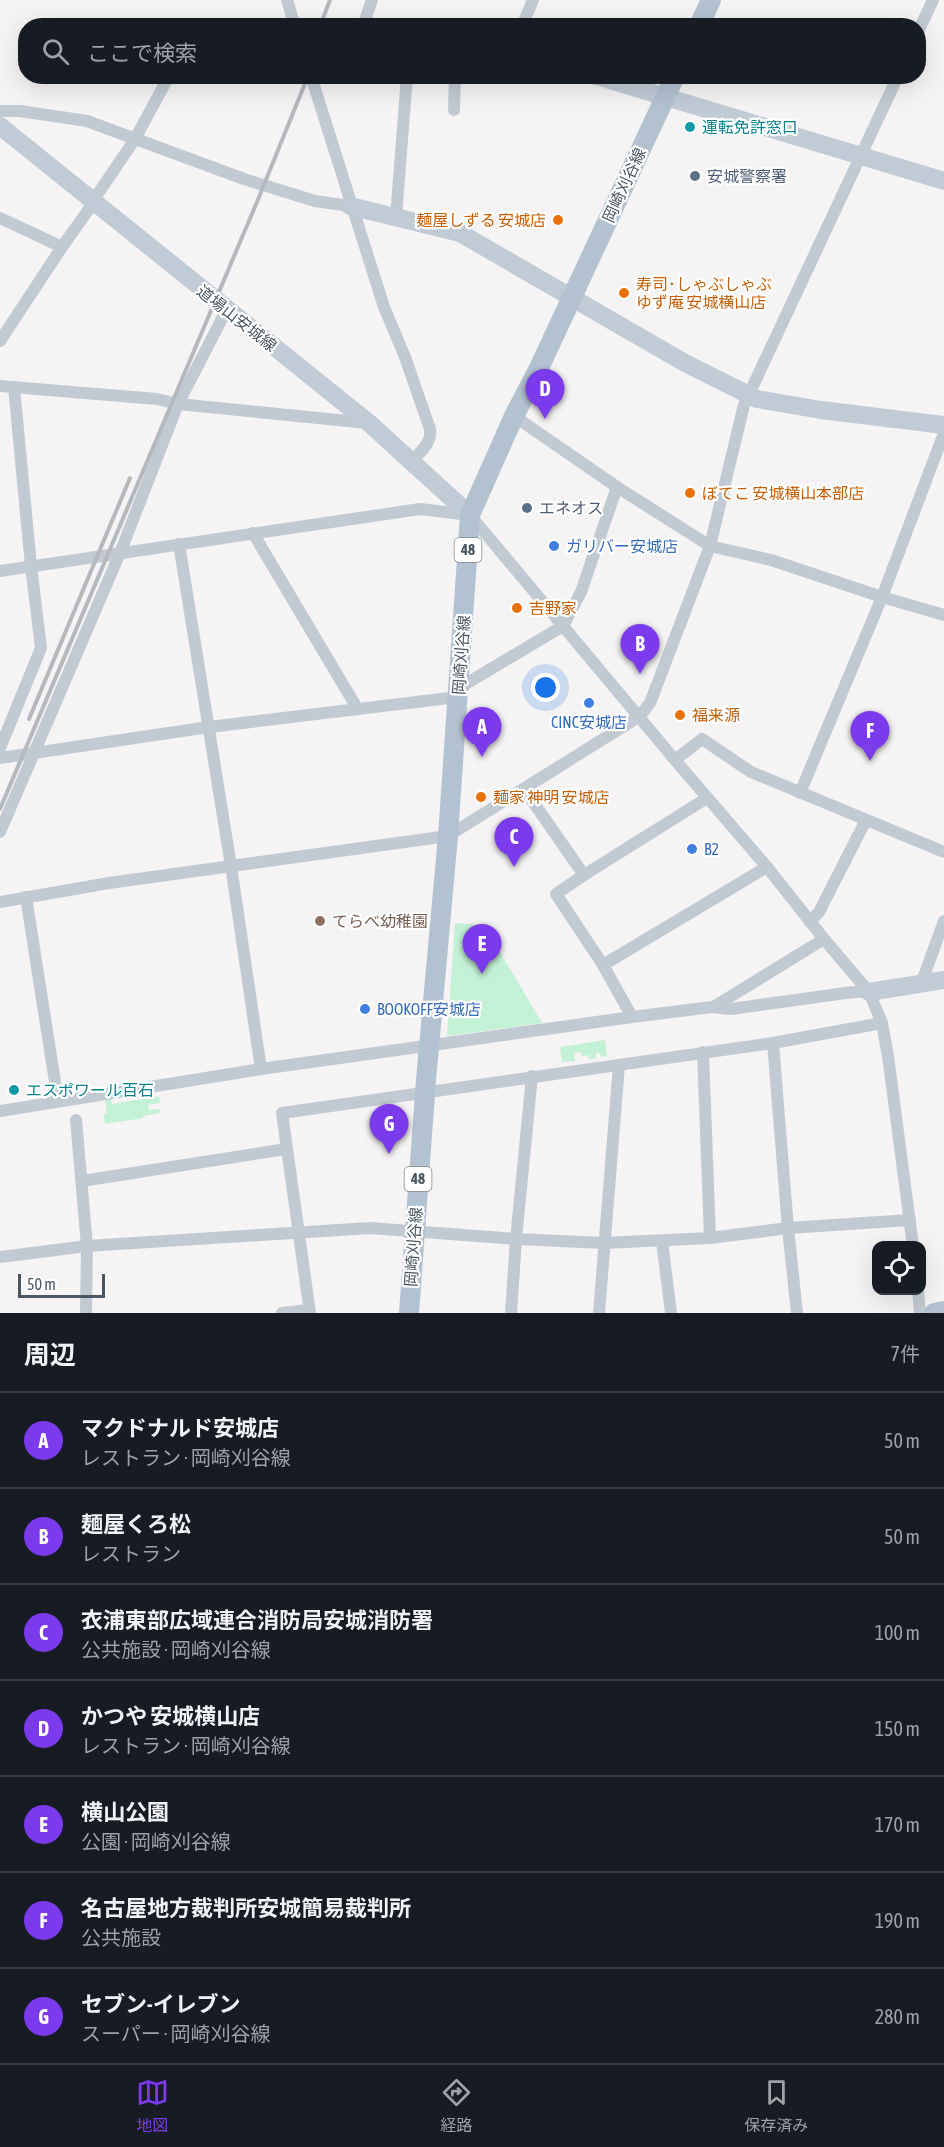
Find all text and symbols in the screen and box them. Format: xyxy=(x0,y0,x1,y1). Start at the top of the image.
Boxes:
search box xyxy=(18,18,926,84)
icon: search xyxy=(39,35,72,68)
text: ここで検索 xyxy=(87,40,197,66)
place label: 運転免許窓口 xyxy=(702,118,798,136)
marker: 運転免許窓口 xyxy=(683,120,697,134)
street label: 岡崎刈谷線 xyxy=(599,145,649,225)
place label: 安城警察署 xyxy=(707,167,787,185)
marker: 安城警察署 xyxy=(688,169,702,183)
place label: 麺屋しずる 安城店 xyxy=(416,211,546,229)
marker: 麺屋しずる 安城店 xyxy=(551,213,565,227)
place label: 寿司･しゃぶしゃぶ ゆず庵 安城横山店 xyxy=(636,275,772,311)
street label: 道場山安城線 xyxy=(194,281,280,355)
marker: 寿司･しゃぶしゃぶ ゆず庵 安城横山店 xyxy=(617,286,631,300)
pin: D xyxy=(526,370,564,419)
place label: ぼてこ 安城横山本部店 xyxy=(702,484,864,502)
marker: ぼてこ 安城横山本部店 xyxy=(683,486,697,500)
place label: エネオス xyxy=(539,499,603,517)
marker: エネオス xyxy=(520,501,534,515)
place label: ガリバー安城店 xyxy=(566,537,678,555)
road number: 48 xyxy=(454,538,482,562)
marker: ガリバー安城店 xyxy=(547,539,561,553)
place label: 吉野家 xyxy=(529,599,577,617)
marker: 吉野家 xyxy=(510,601,524,615)
street label: 岡崎刈谷線 xyxy=(449,614,473,696)
pin: B xyxy=(620,624,660,674)
your location xyxy=(531,673,560,702)
marker: CINC安城店 xyxy=(582,696,596,710)
place label: 福来源 xyxy=(692,706,740,724)
pin: A xyxy=(462,708,502,757)
marker: 福来源 xyxy=(673,708,687,722)
pin: F xyxy=(850,712,890,761)
place label: CINC安城店 xyxy=(551,713,627,731)
place label: 麺家 神明 安城店 xyxy=(493,788,609,806)
marker: 麺家 神明 安城店 xyxy=(474,790,488,804)
pin: C xyxy=(494,818,534,867)
place label: B2 xyxy=(704,840,719,858)
marker: B2 xyxy=(685,842,699,856)
place label: てらべ幼稚園 xyxy=(332,912,428,930)
marker: てらべ幼稚園 xyxy=(313,914,327,928)
pin: E xyxy=(462,924,502,974)
place label: BOOKOFF安城店 xyxy=(377,1000,481,1018)
marker: BOOKOFF安城店 xyxy=(358,1002,372,1016)
place label: エスポワール百石 xyxy=(26,1081,154,1099)
marker: エスポワール百石 xyxy=(7,1083,21,1097)
pin: G xyxy=(370,1104,408,1154)
road number: 48 xyxy=(404,1167,432,1191)
street label: 岡崎刈谷線 xyxy=(401,1206,425,1288)
map controls xyxy=(872,1241,926,1295)
button: locate xyxy=(872,1241,926,1295)
scale bar xyxy=(18,1271,105,1298)
text: 50 m xyxy=(27,1275,56,1293)
text: 周辺 xyxy=(24,1340,76,1370)
text: 7件 xyxy=(891,1342,920,1365)
text: マクドナルド安城店 xyxy=(81,1415,279,1441)
text: A xyxy=(39,1429,48,1452)
text: 50 m xyxy=(884,1429,920,1452)
text: レストラン · 岡崎刈谷線 xyxy=(81,1446,291,1469)
text: 麺屋くろ松 xyxy=(81,1511,191,1537)
text: B xyxy=(39,1525,48,1548)
text: 50 m xyxy=(884,1525,920,1548)
text: レストラン xyxy=(81,1542,181,1565)
text: 衣浦東部広域連合消防局安城消防署 xyxy=(81,1607,433,1633)
text: C xyxy=(39,1621,48,1644)
text: 100 m xyxy=(875,1621,920,1644)
text: 公共施設 · 岡崎刈谷線 xyxy=(81,1638,271,1661)
text: かつや 安城横山店 xyxy=(81,1703,260,1729)
text: D xyxy=(38,1717,49,1740)
text: 150 m xyxy=(875,1717,920,1740)
text: レストラン · 岡崎刈谷線 xyxy=(81,1734,291,1757)
text: 横山公園 xyxy=(81,1799,169,1825)
text: E xyxy=(39,1813,48,1836)
text: 170 m xyxy=(875,1813,920,1836)
text: 公園 · 岡崎刈谷線 xyxy=(81,1830,231,1853)
text: 名古屋地方裁判所安城簡易裁判所 xyxy=(81,1895,411,1921)
text: F xyxy=(39,1909,48,1932)
text: 190 m xyxy=(875,1909,920,1932)
text: 公共施設 xyxy=(81,1926,161,1949)
text: セブン-イレブン xyxy=(81,1991,241,2017)
text: G xyxy=(38,2005,49,2028)
text: 280 m xyxy=(875,2005,920,2028)
text: スーパー · 岡崎刈谷線 xyxy=(81,2022,271,2045)
tab: 地図 xyxy=(136,2076,169,2136)
tab: 経路 xyxy=(440,2076,473,2136)
tab: 保存済み xyxy=(744,2076,808,2136)

